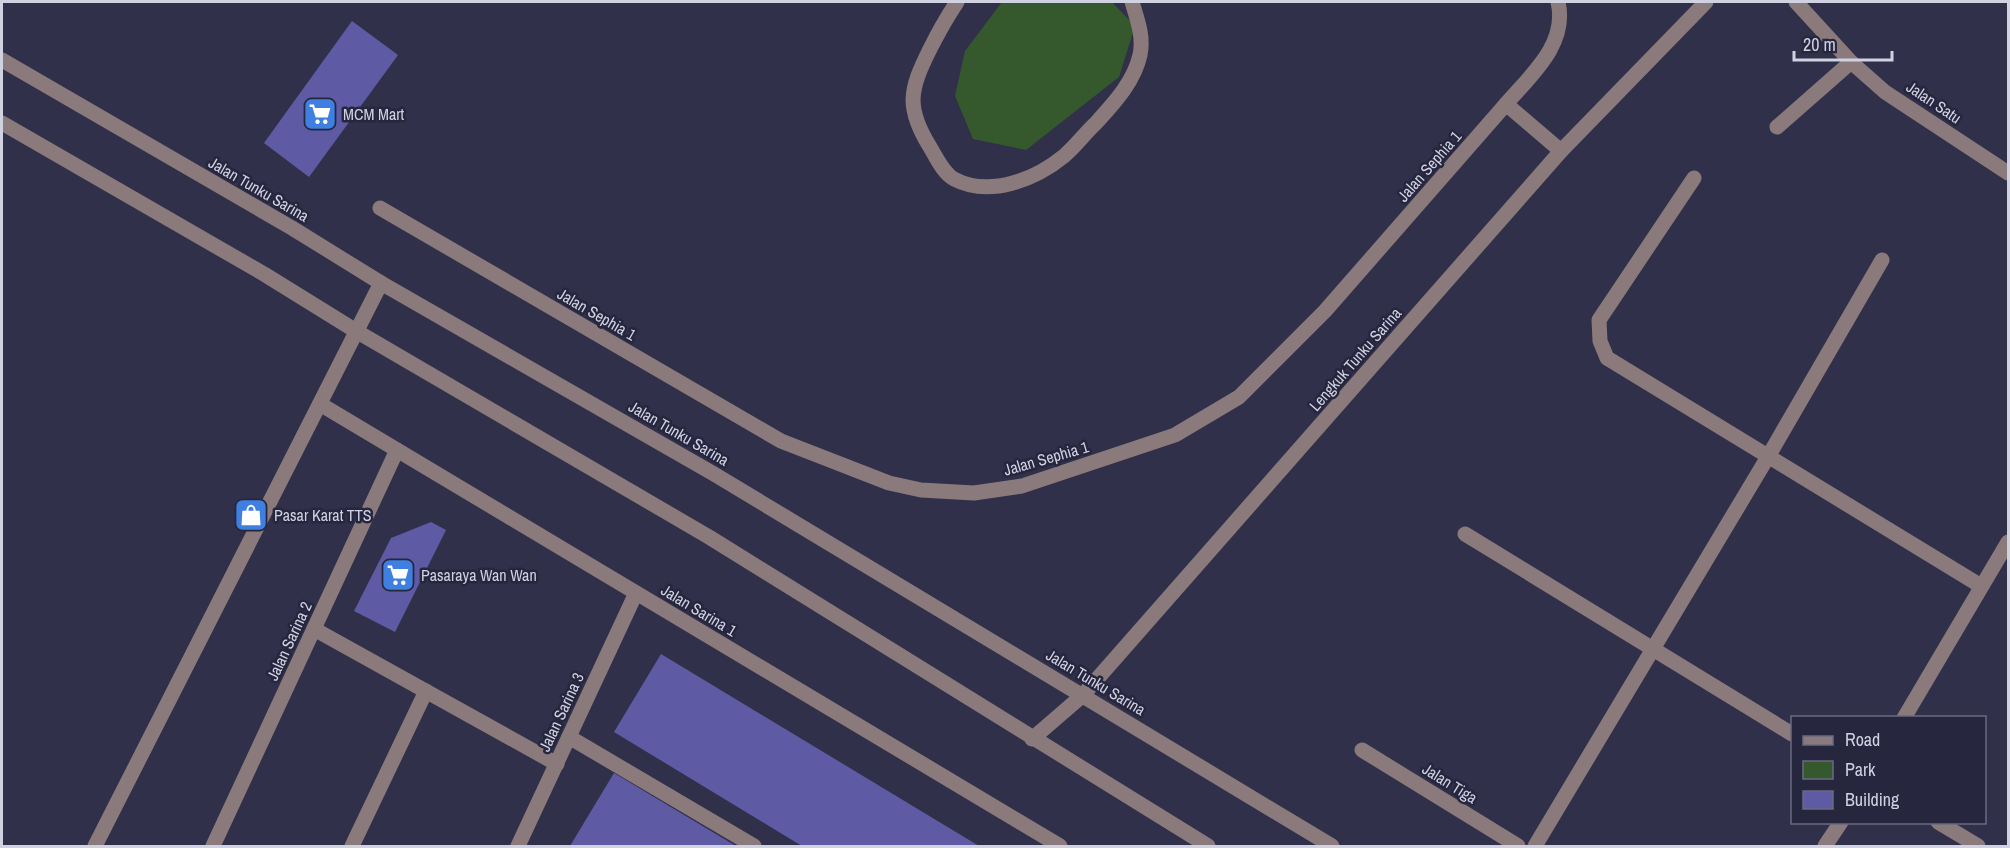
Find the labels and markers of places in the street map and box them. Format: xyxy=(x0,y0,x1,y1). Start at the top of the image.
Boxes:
supermarket icon: MCM Mart xyxy=(302,96,338,132)
place label: MCM Mart xyxy=(343,103,405,125)
shop icon: Pasar Karat TTS xyxy=(233,497,269,533)
place label: Pasar Karat TTS xyxy=(274,504,372,526)
supermarket icon: Pasaraya Wan Wan xyxy=(380,557,416,593)
place label: Pasaraya Wan Wan xyxy=(421,564,537,586)

